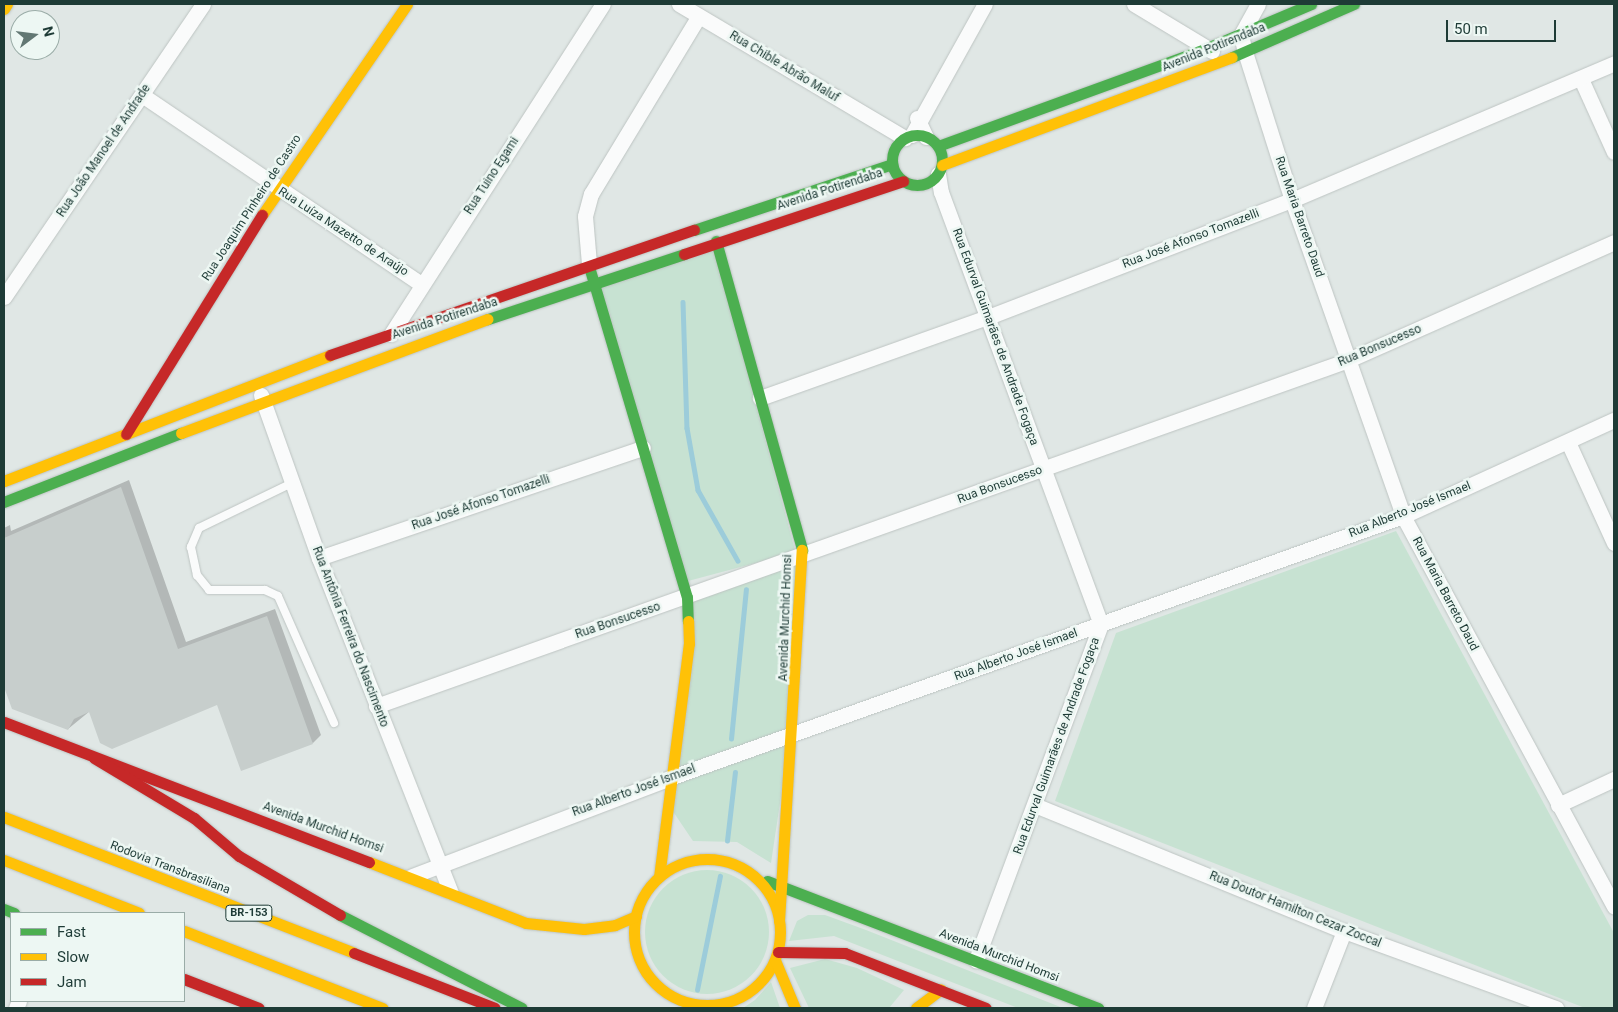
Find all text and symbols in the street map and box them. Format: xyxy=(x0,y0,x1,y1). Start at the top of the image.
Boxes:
north arrow xyxy=(10,10,60,60)
scale bar xyxy=(1448,10,1558,42)
text: 50 m xyxy=(1454,20,1488,38)
street label: Avenida Potirendaba xyxy=(1160,21,1268,75)
text: N xyxy=(40,25,58,38)
street label: Rua Chible Abrão Maluf xyxy=(727,29,841,105)
street label: Rua João Manoel de Andrade xyxy=(54,82,154,220)
street label: Rua Joaquim Pinheiro de Castro xyxy=(199,132,305,284)
street label: Rua Tuino Egami xyxy=(462,135,522,217)
street label: Rua Maria Barreto Daud xyxy=(1272,155,1326,279)
street label: Avenida Potirendaba xyxy=(775,166,885,214)
street label: Rua Luíza Mazetto de Araújo xyxy=(275,185,411,279)
street label: Rua José Afonso Tomazelli xyxy=(1121,206,1261,272)
street label: Rua Edurval Guimarães de Andrade Fogaça xyxy=(949,227,1041,447)
street label: Avenida Potirendaba xyxy=(390,295,500,343)
street label: Rua Bonsucesso xyxy=(1336,322,1424,370)
street label: Rua Bonsucesso xyxy=(956,463,1044,507)
street label: Rua José Afonso Tomazelli xyxy=(410,473,552,533)
street label: Rua Alberto José Ismael xyxy=(1347,479,1473,541)
street label: Rua Maria Barreto Daud xyxy=(1409,535,1481,653)
street label: Rua Antônia Ferreira do Nascimento xyxy=(309,545,391,729)
street label: Avenida Murchid Homsi xyxy=(777,554,795,682)
street label: Rua Bonsucesso xyxy=(574,600,662,642)
street label: Rua Alberto José Ismael xyxy=(952,626,1080,684)
street label: Rua Edurval Guimarães de Andrade Fogaça xyxy=(1011,636,1103,856)
street label: Rua Alberto José Ismael xyxy=(570,762,698,820)
street label: Avenida Murchid Homsi xyxy=(261,800,385,856)
street label: Rodovia Transbrasiliana xyxy=(108,838,232,898)
street label: Rua Doutor Hamilton Cezar Zoccal xyxy=(1207,869,1383,951)
road number: BR-153 xyxy=(225,904,273,921)
legend xyxy=(10,912,185,1002)
text: Fast xyxy=(57,923,86,941)
street label: Avenida Murchid Homsi xyxy=(937,927,1061,985)
text: Slow xyxy=(57,948,89,966)
text: Jam xyxy=(57,973,87,991)

